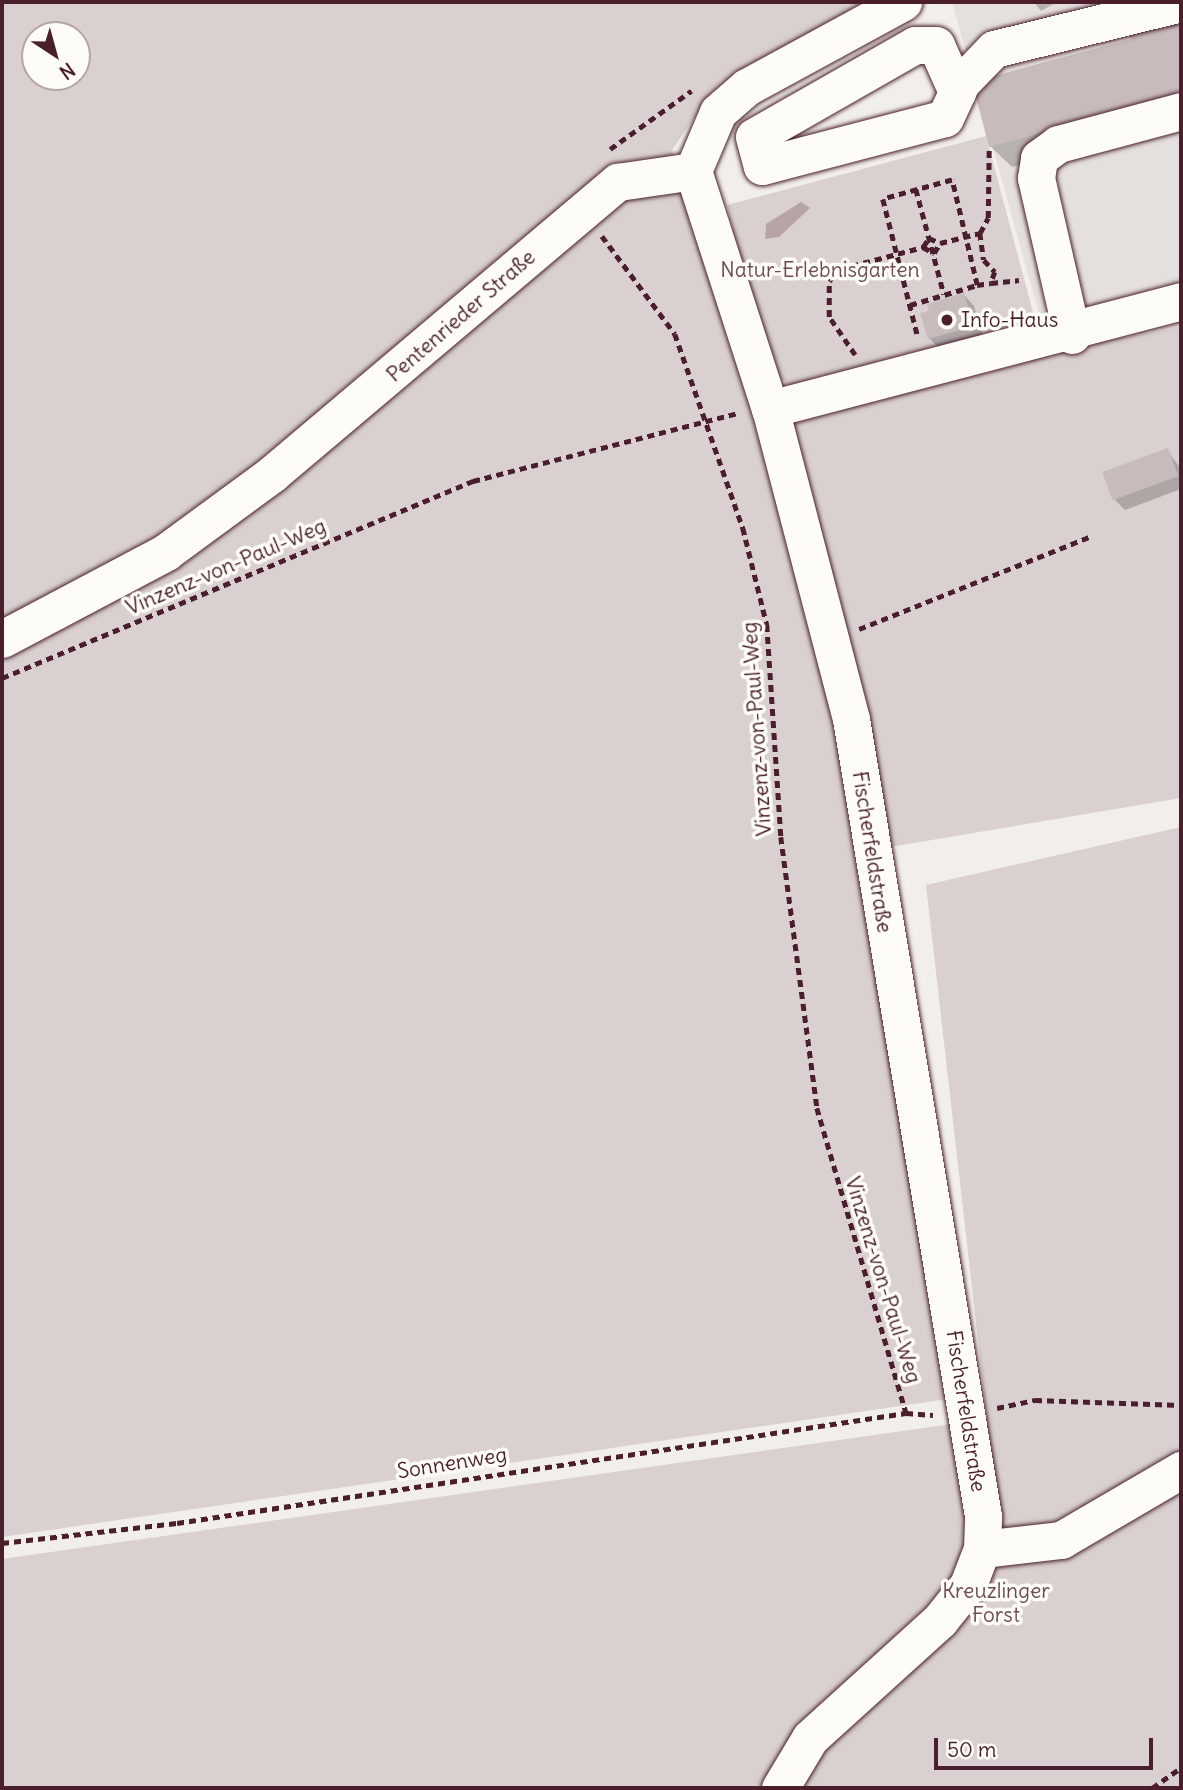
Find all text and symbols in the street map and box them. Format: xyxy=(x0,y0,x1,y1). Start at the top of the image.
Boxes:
north arrow xyxy=(21,21,91,91)
text: N xyxy=(55,58,80,85)
street label: Pentenrieder Straße xyxy=(382,245,540,387)
park label: Natur-Erlebnisgarten xyxy=(720,257,920,283)
place label: Info-Haus xyxy=(961,307,1058,333)
marker: Info-Haus xyxy=(939,312,955,328)
street label: Vinzenz-von-Paul-Weg xyxy=(122,513,330,621)
street label: Vinzenz-von-Paul-Weg xyxy=(737,621,777,837)
street label: Fischerfeldstraße xyxy=(847,769,897,935)
street label: Vinzenz-von-Paul-Weg xyxy=(840,1174,926,1386)
street label: Fischerfeldstraße xyxy=(941,1328,991,1494)
street label: Sonnenweg xyxy=(395,1442,509,1484)
park label: Kreuzlinger Forst xyxy=(942,1578,1050,1628)
scale bar xyxy=(938,1724,1157,1768)
text: 50 m xyxy=(947,1736,996,1763)

